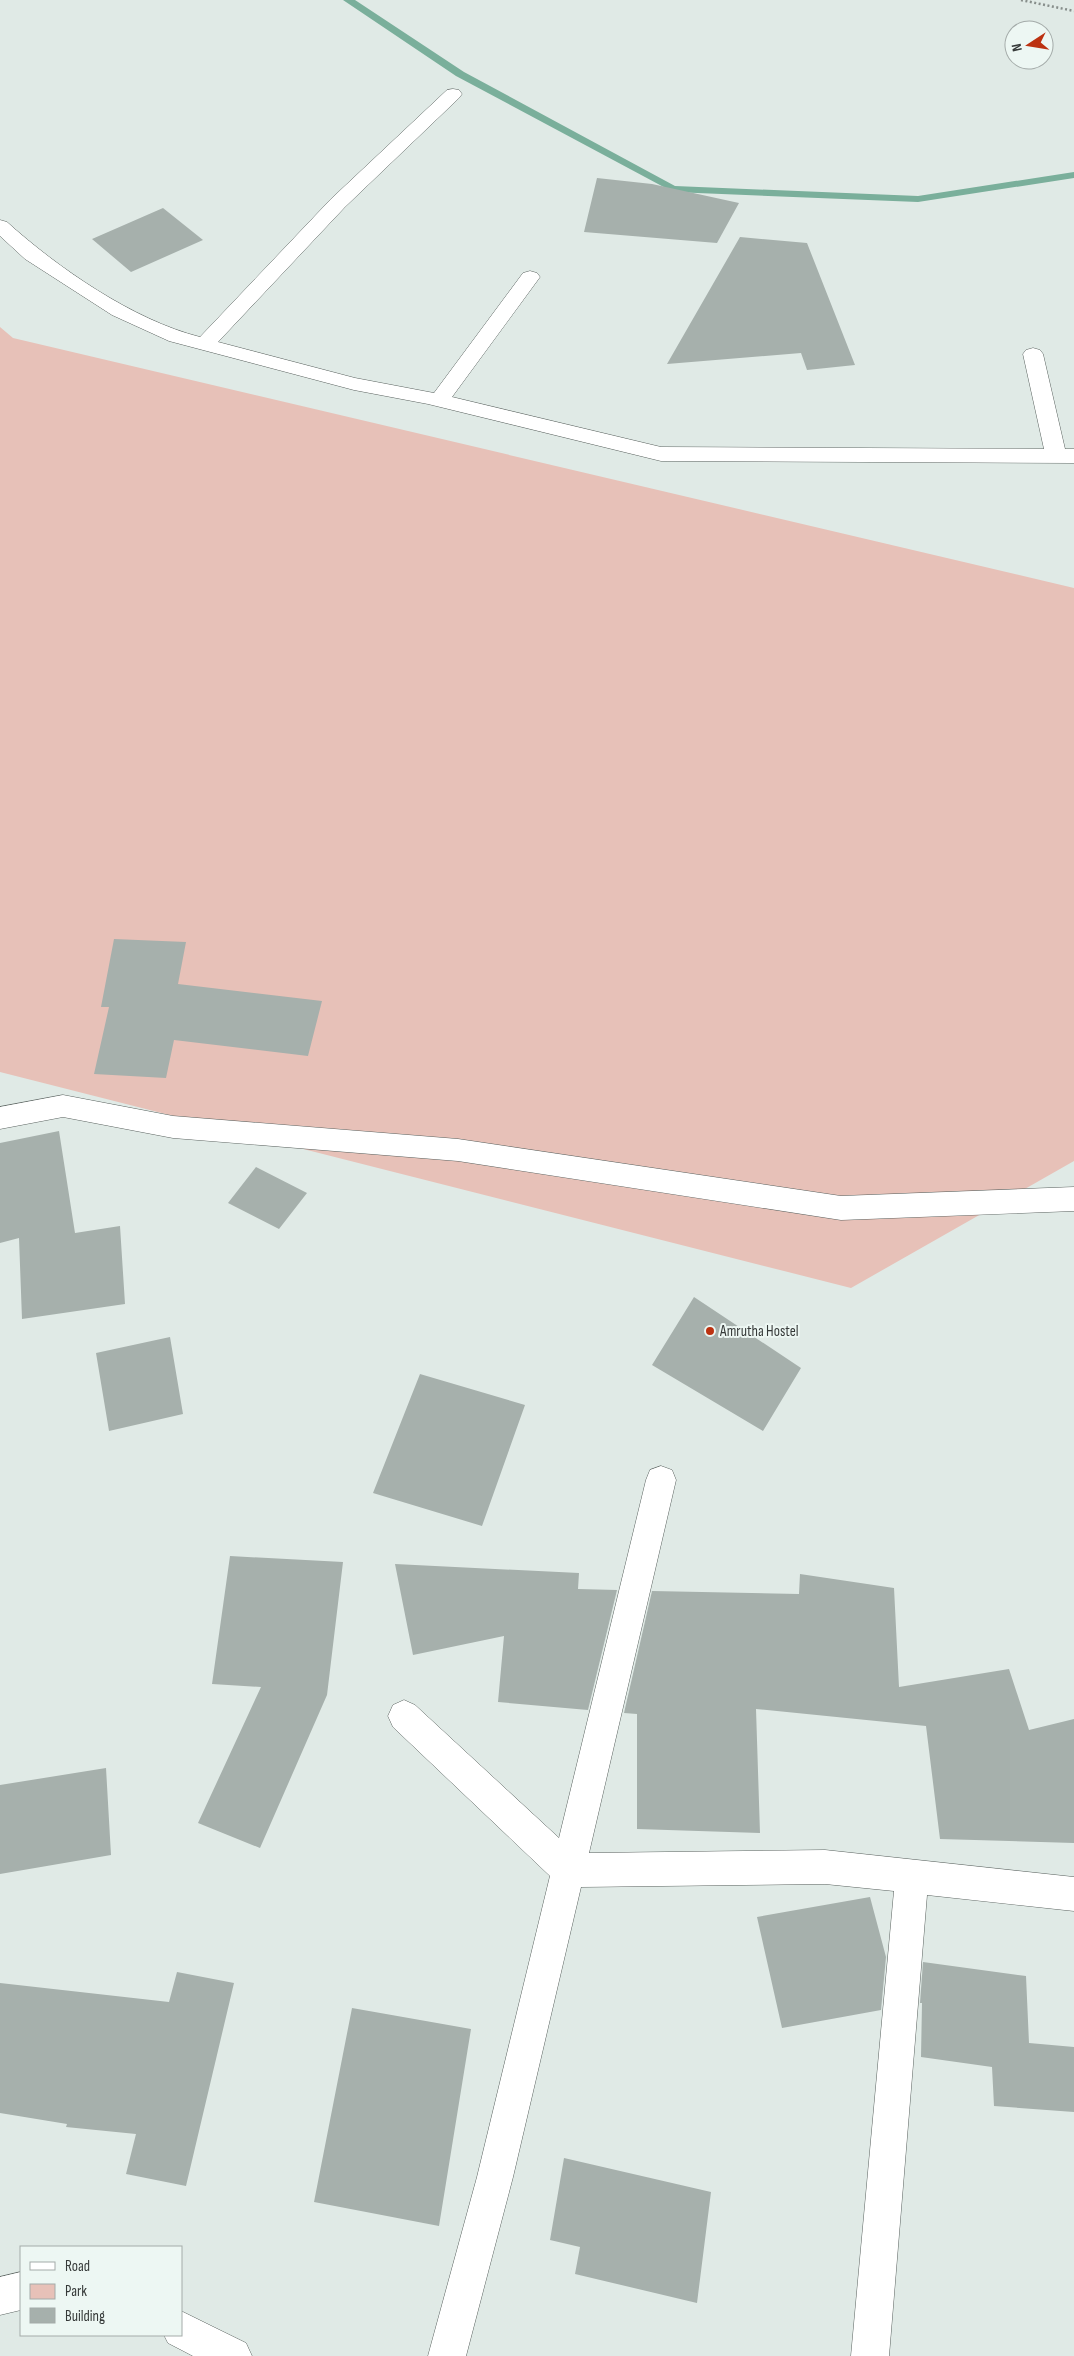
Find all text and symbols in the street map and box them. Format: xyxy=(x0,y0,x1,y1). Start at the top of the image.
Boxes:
north arrow xyxy=(1004,20,1054,70)
text: N xyxy=(1008,42,1026,53)
place label: Amrutha Hostel xyxy=(719,1322,799,1341)
marker: Amrutha Hostel xyxy=(704,1325,716,1337)
legend xyxy=(20,2246,182,2336)
text: Road xyxy=(65,2257,90,2276)
text: Park xyxy=(65,2282,87,2301)
text: Building xyxy=(65,2307,105,2326)

